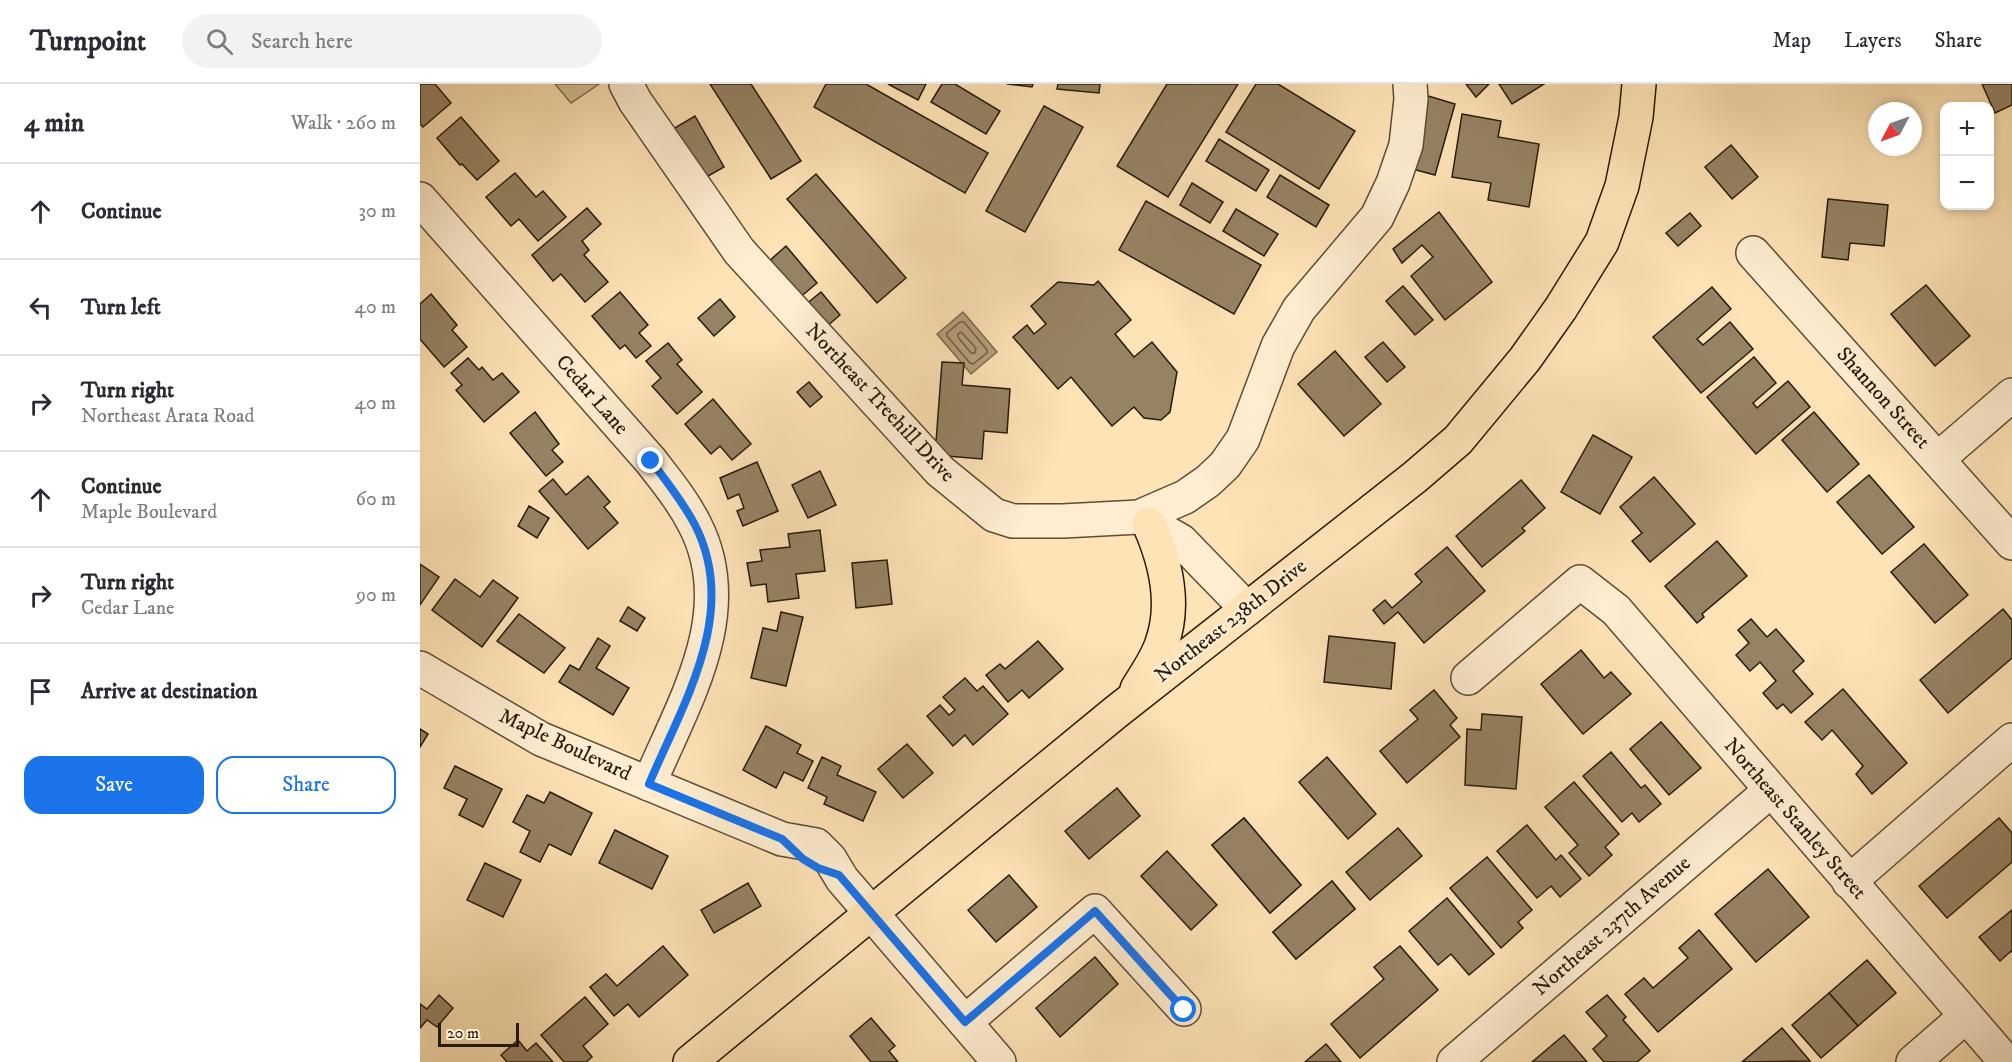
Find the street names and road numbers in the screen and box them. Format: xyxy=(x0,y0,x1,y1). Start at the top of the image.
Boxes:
street label: Northeast Treehill Drive xyxy=(800,318,960,488)
street label: Shannon Street xyxy=(1830,342,1936,455)
street label: Cedar Lane xyxy=(550,349,634,441)
street label: Northeast 238th Drive xyxy=(1150,553,1313,688)
street label: Maple Boulevard xyxy=(495,703,636,787)
street label: Northeast Stanley Street xyxy=(1718,733,1872,905)
street label: Northeast 237th Avenue xyxy=(1528,850,1696,1002)

